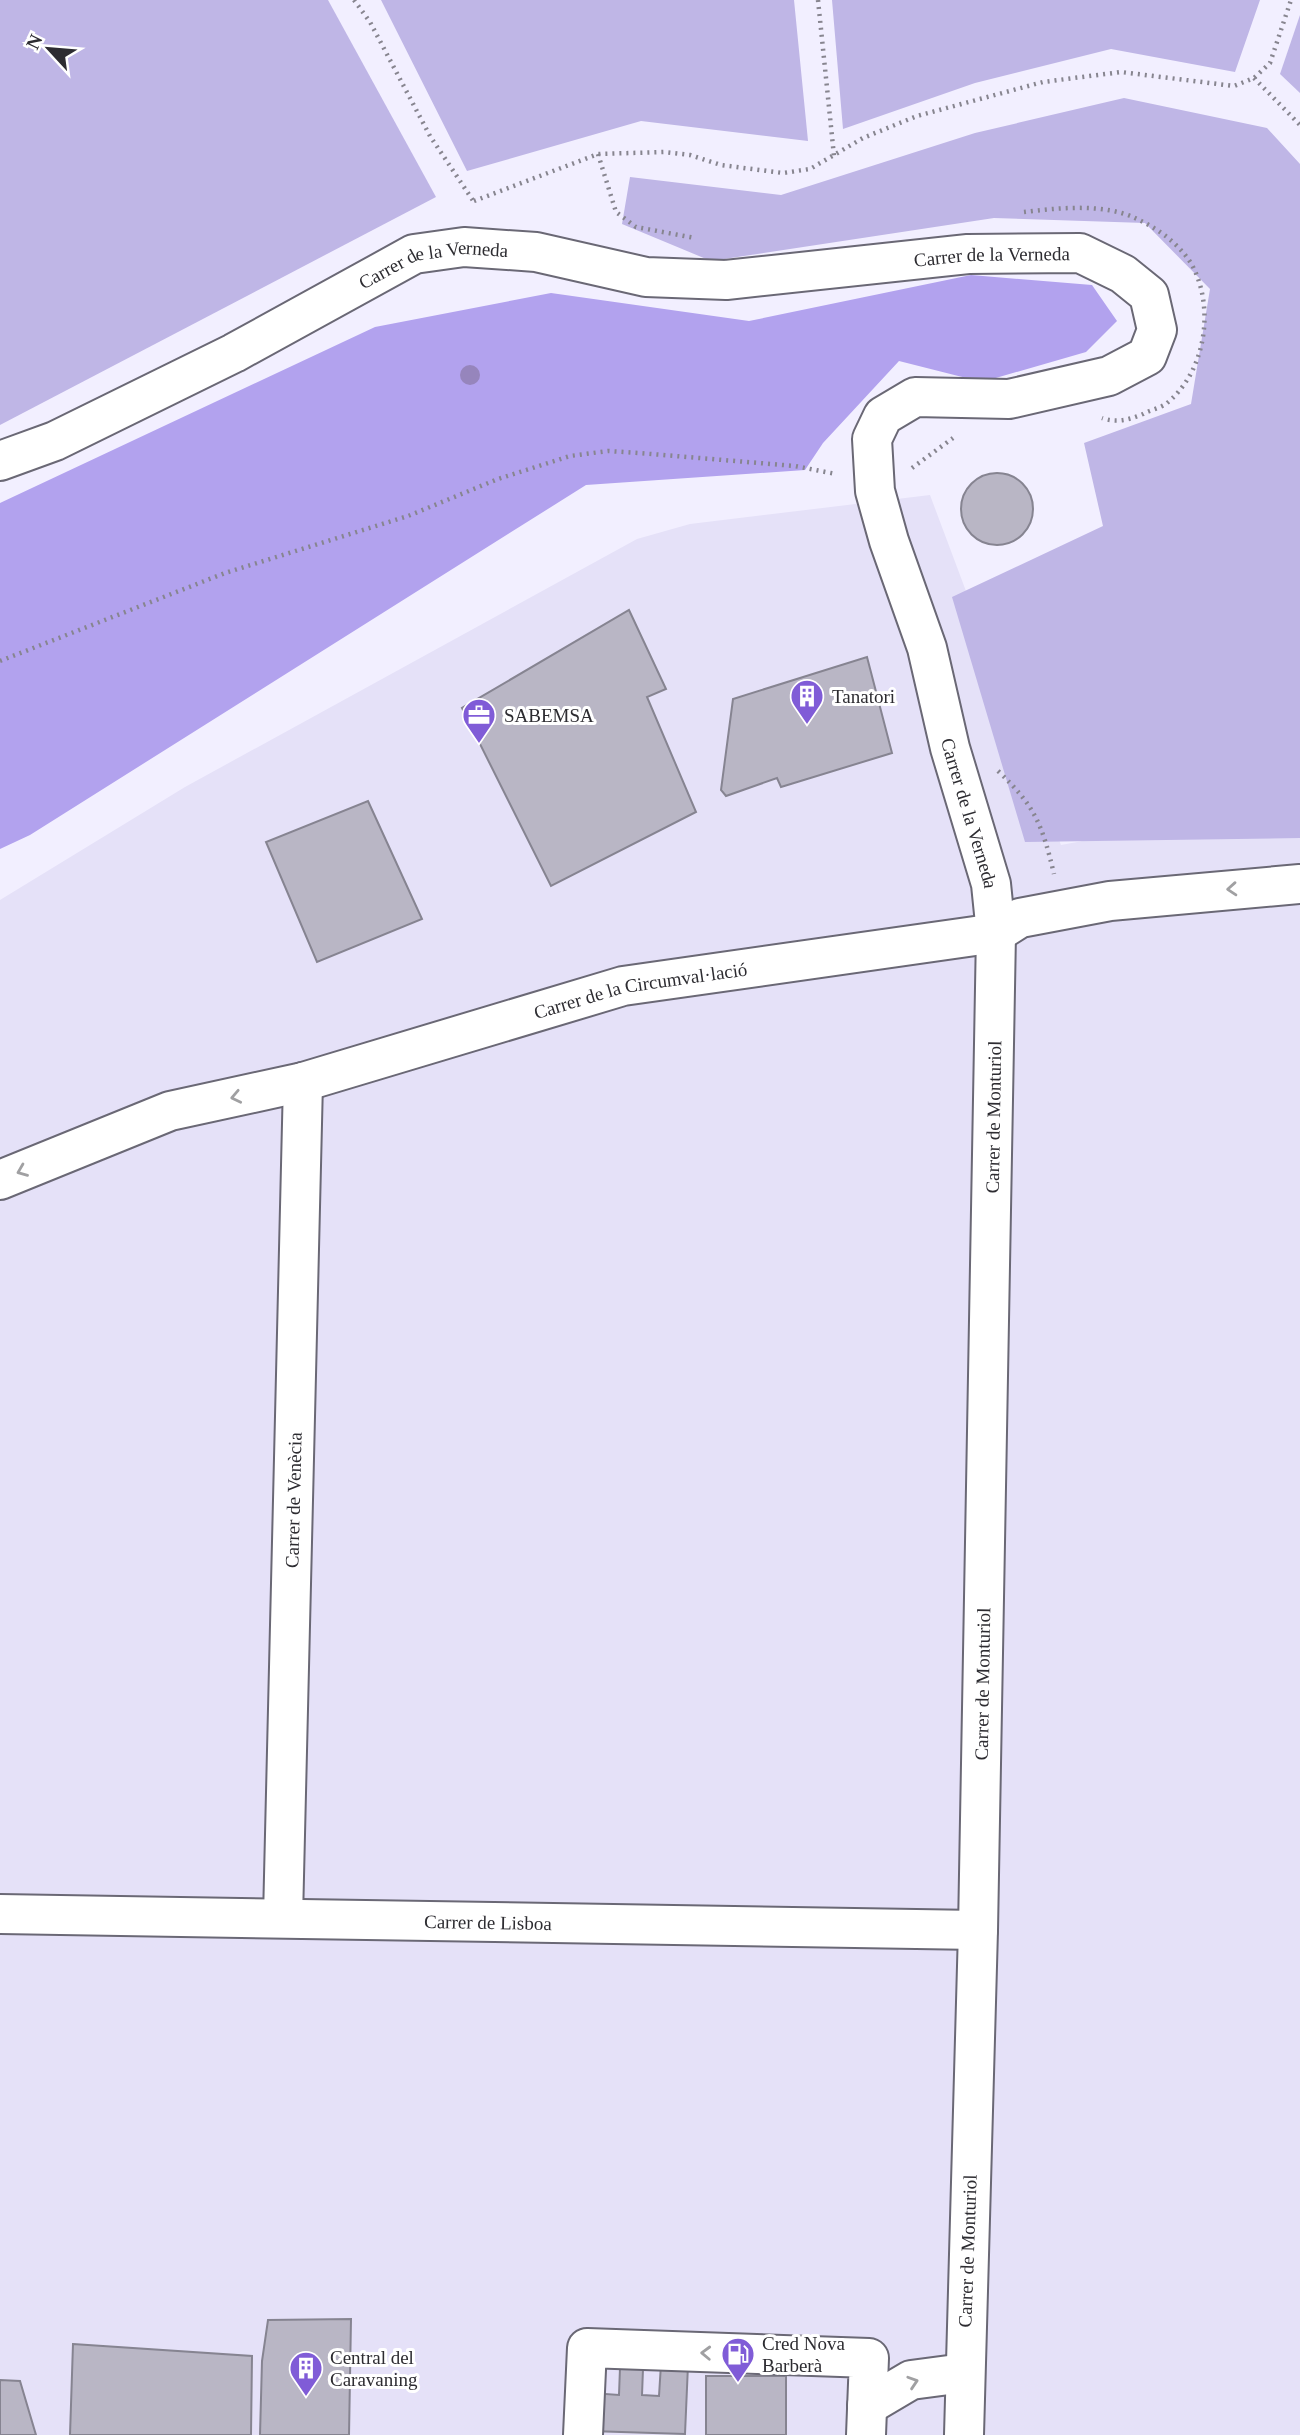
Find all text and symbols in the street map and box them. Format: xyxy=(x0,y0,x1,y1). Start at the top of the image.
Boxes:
north arrow xyxy=(14,14,84,84)
text: N xyxy=(22,31,47,53)
street label: Carrer de la Verneda xyxy=(355,237,509,293)
street label: Carrer de la Verneda xyxy=(913,243,1071,271)
building icon: Tanatori xyxy=(788,677,826,726)
place label: Tanatori xyxy=(832,686,895,707)
office icon: SABEMSA xyxy=(460,696,498,745)
place label: SABEMSA xyxy=(504,705,594,726)
street label: Carrer de la Verneda xyxy=(937,736,1001,890)
one-way arrow xyxy=(1226,881,1237,896)
street label: Carrer de la Circumval·lació xyxy=(531,958,749,1023)
street label: Carrer de Monturiol xyxy=(982,1040,1005,1194)
one-way arrow xyxy=(230,1088,242,1103)
one-way arrow xyxy=(17,1163,29,1177)
street label: Carrer de Venècia xyxy=(281,1431,306,1568)
street label: Carrer de Monturiol xyxy=(971,1607,994,1761)
street label: Carrer de Lisboa xyxy=(424,1911,553,1934)
street label: Carrer de Monturiol xyxy=(954,2174,981,2328)
place label: Cred Nova Barberà xyxy=(762,2333,845,2376)
fuel station icon: Cred Nova Barberà xyxy=(719,2335,757,2384)
one-way arrow xyxy=(700,2345,711,2360)
place label: Central del Caravaning xyxy=(330,2347,418,2390)
building icon: Central del Caravaning xyxy=(287,2349,325,2398)
one-way arrow xyxy=(906,2375,918,2390)

